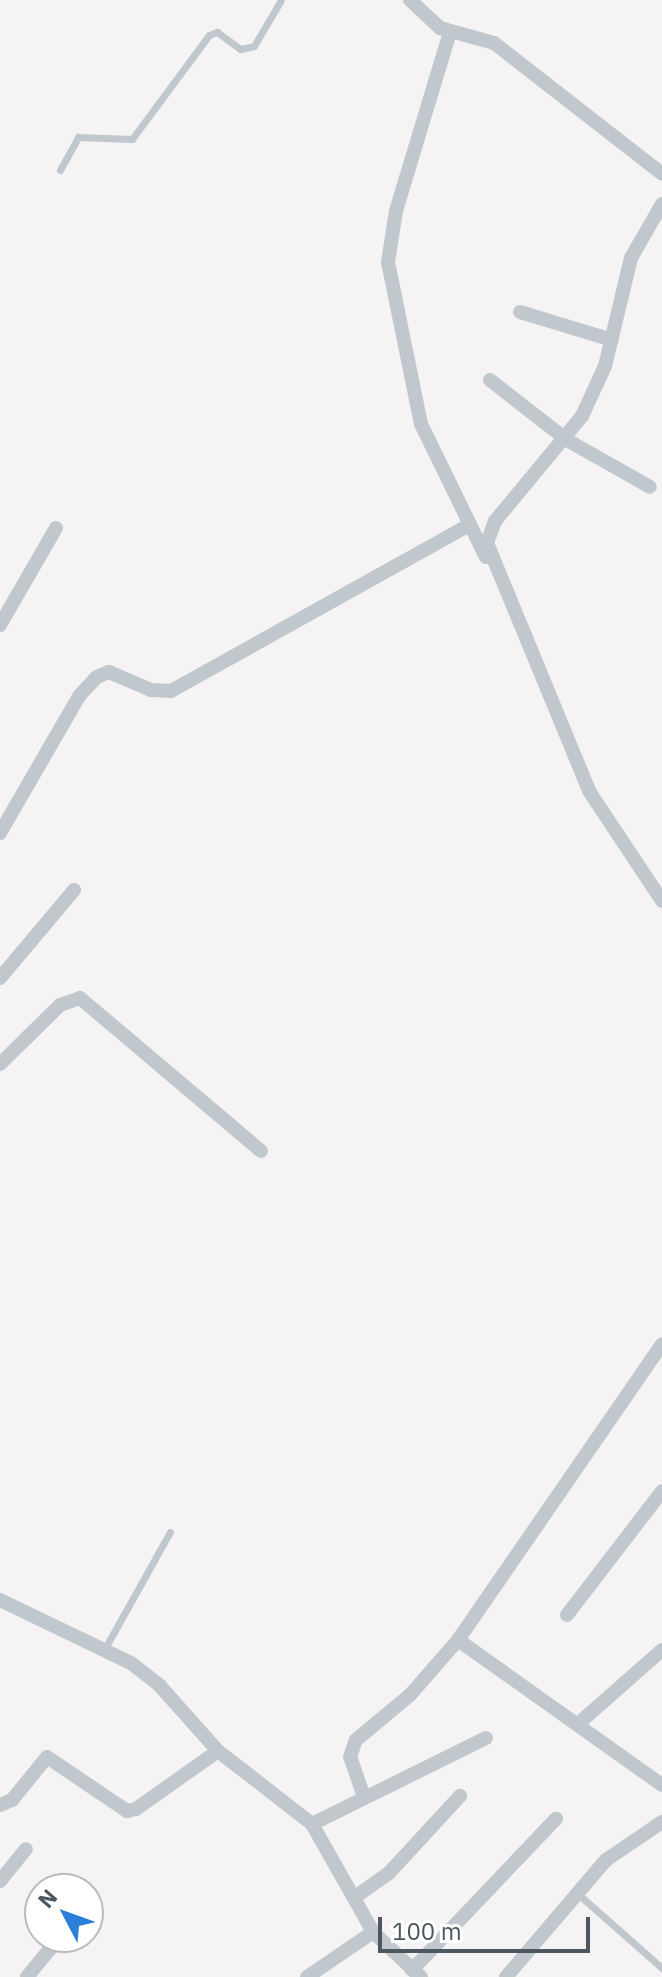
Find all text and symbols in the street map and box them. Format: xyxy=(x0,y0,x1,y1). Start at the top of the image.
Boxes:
north arrow xyxy=(24,1873,104,1953)
text: N xyxy=(31,1883,63,1914)
scale bar xyxy=(382,1901,594,1951)
text: 100 m xyxy=(392,1915,462,1947)

